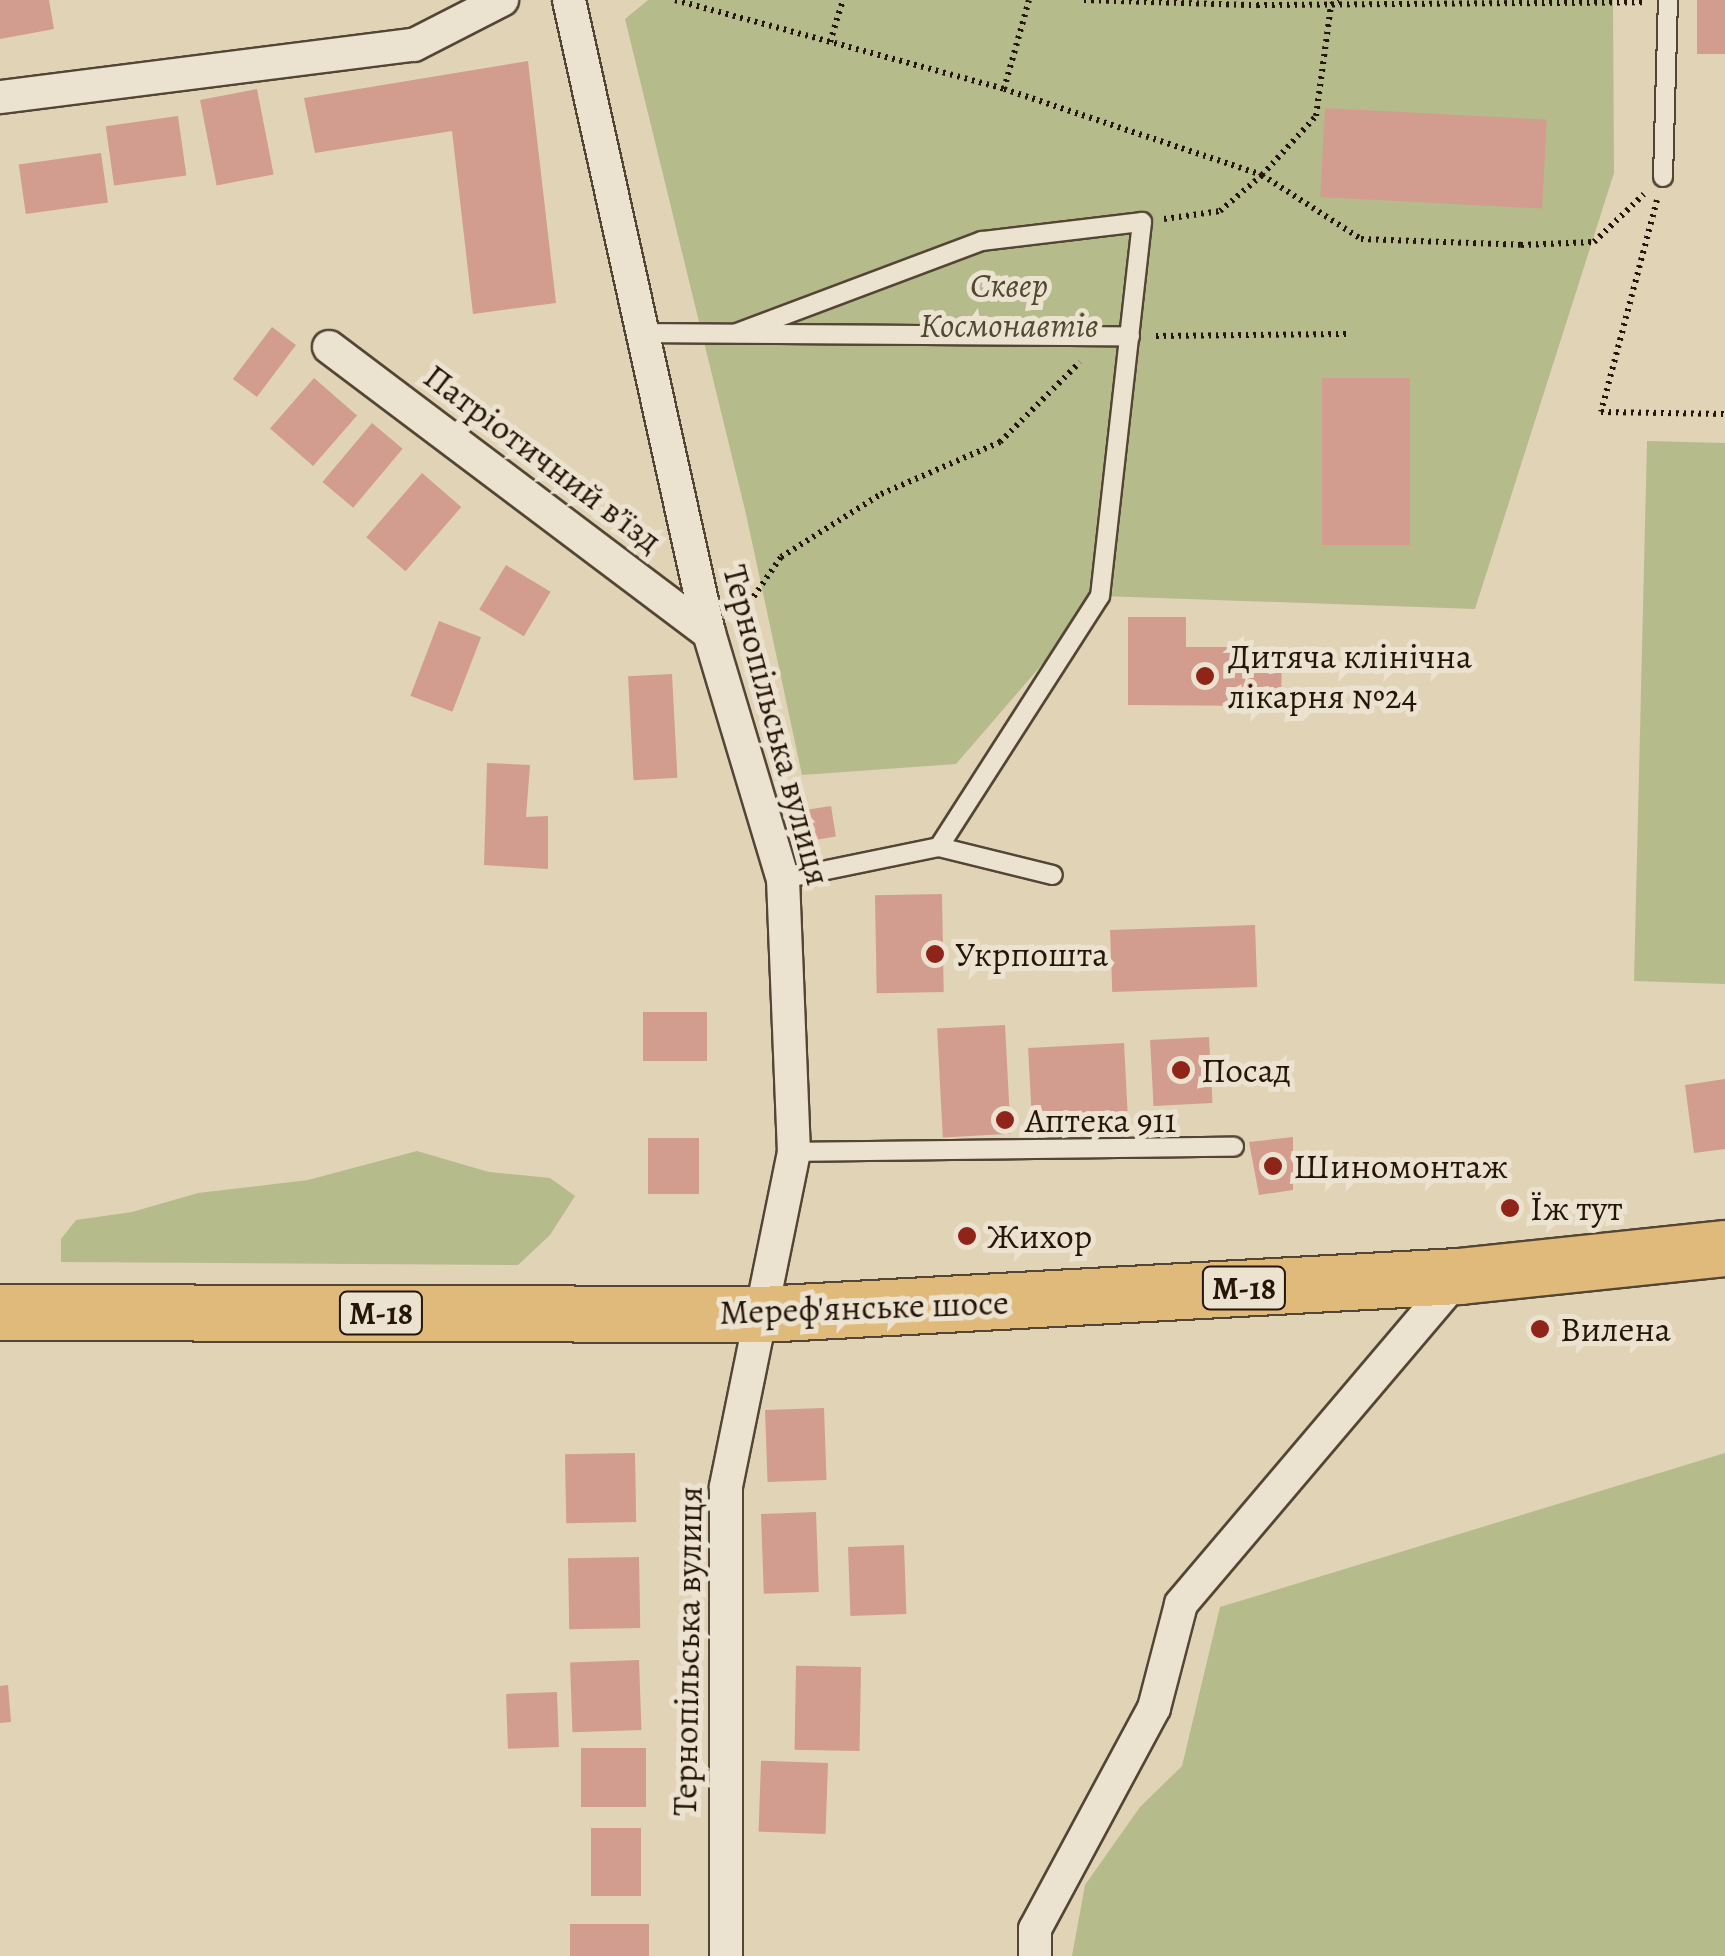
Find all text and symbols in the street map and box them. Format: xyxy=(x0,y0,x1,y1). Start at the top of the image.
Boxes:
park label: Сквер Космонавтів xyxy=(919,264,1099,346)
street label: Патріотичний в’їзд xyxy=(416,355,670,561)
street label: Тернопільська вулиця xyxy=(714,560,840,890)
place label: Дитяча клінічна лікарня №24 xyxy=(1228,635,1472,717)
marker: Дитяча клінічна лікарня №24 xyxy=(1192,663,1218,689)
place label: Укрпошта xyxy=(955,933,1108,975)
marker: Укрпошта xyxy=(924,943,946,965)
place label: Посад xyxy=(1201,1049,1291,1091)
marker: Посад xyxy=(1170,1059,1192,1081)
place label: Аптека 911 xyxy=(1025,1099,1177,1141)
marker: Аптека 911 xyxy=(994,1109,1016,1131)
place label: Шиномонтаж xyxy=(1293,1145,1508,1187)
marker: Шиномонтаж xyxy=(1262,1155,1284,1177)
place label: Їж тут xyxy=(1530,1187,1623,1229)
marker: Їж тут xyxy=(1499,1197,1521,1219)
place label: Жихор xyxy=(987,1215,1092,1257)
marker: Жихор xyxy=(956,1225,978,1247)
road number: М-18 xyxy=(1202,1261,1286,1315)
street label: Мереф'янське шосе xyxy=(719,1281,1009,1333)
road number: М-18 xyxy=(338,1286,424,1340)
place label: Вилена xyxy=(1560,1308,1671,1350)
marker: Вилена xyxy=(1529,1318,1551,1340)
street label: Тернопільська вулиця xyxy=(663,1486,711,1816)

